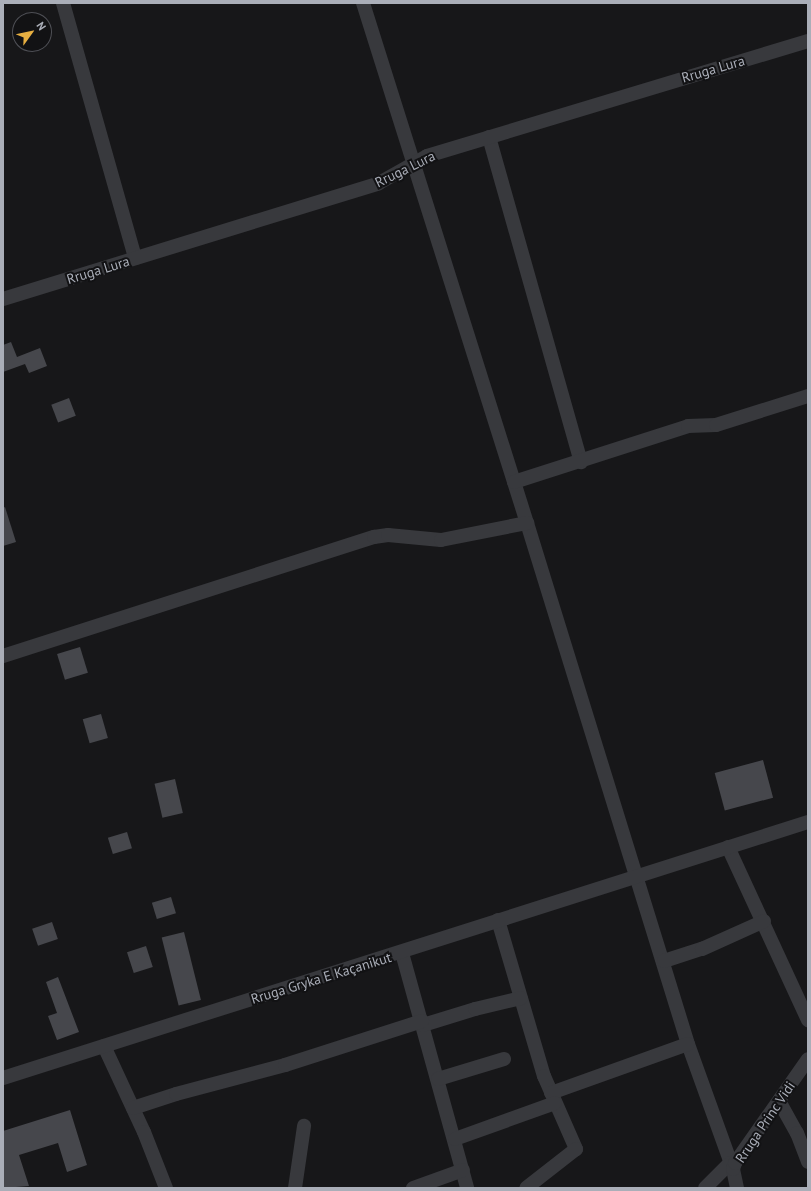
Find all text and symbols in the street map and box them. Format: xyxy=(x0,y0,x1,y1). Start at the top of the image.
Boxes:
north arrow xyxy=(12,12,52,52)
text: N xyxy=(33,19,49,33)
street label: Rruga Lura xyxy=(679,52,747,86)
street label: Rruga Lura xyxy=(372,147,438,191)
street label: Rruga Lura xyxy=(65,252,131,288)
street label: Rruga Gryka E Kaçanikut xyxy=(249,949,393,1007)
street label: Rruga Princ Vidi xyxy=(731,1078,799,1166)

